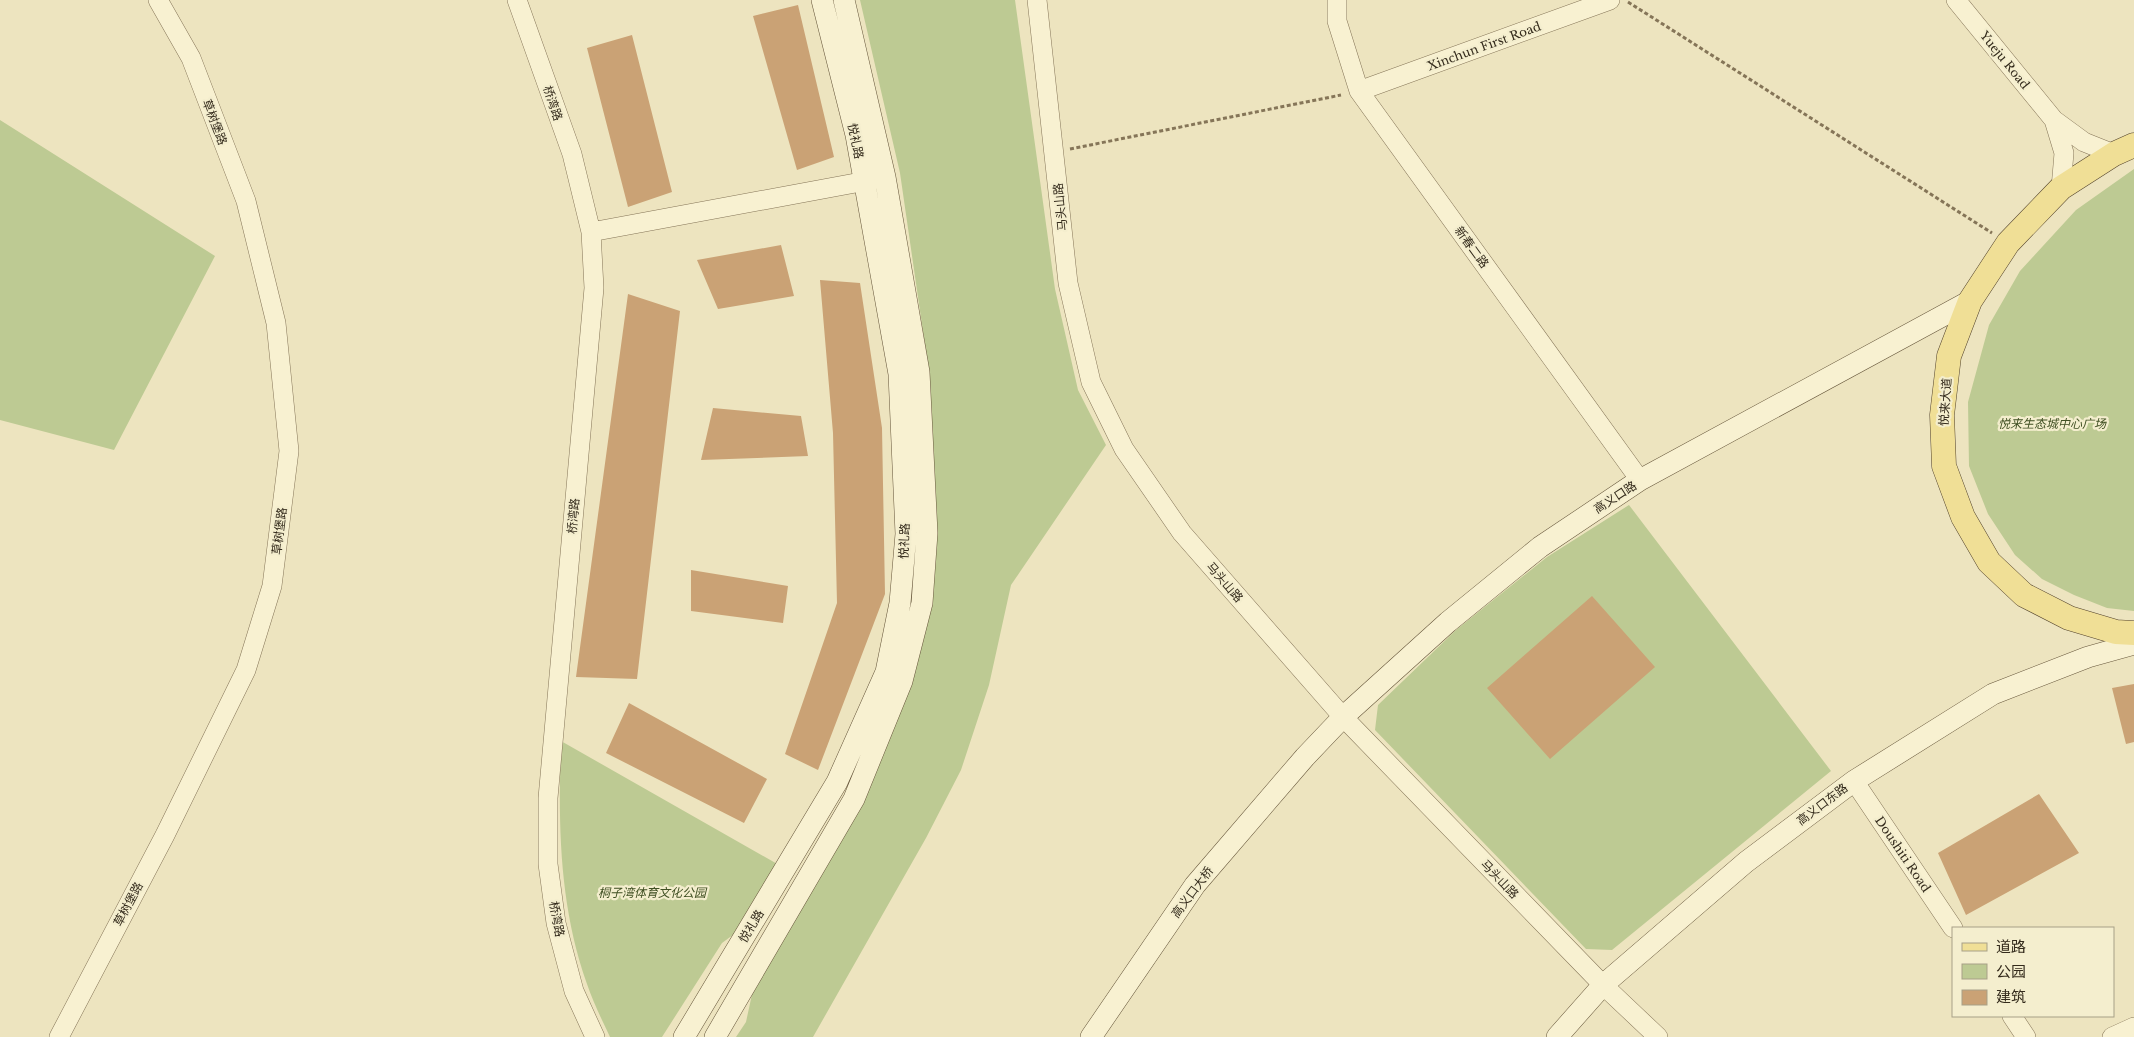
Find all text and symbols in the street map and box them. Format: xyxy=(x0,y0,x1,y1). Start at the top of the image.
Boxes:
street label: Xinchun First Road xyxy=(1425,18,1543,74)
street label: Yueju Road xyxy=(1976,27,2033,92)
street label: 桥湾路 xyxy=(540,84,566,122)
street label: 草树堡路 xyxy=(199,97,231,147)
street label: 悦礼路 xyxy=(845,122,867,160)
street label: 马头山路 xyxy=(1050,182,1070,232)
street label: 新春二路 xyxy=(1452,223,1492,271)
street label: 悦来大道 xyxy=(1936,378,1954,426)
park label: 悦来生态城中心广场 xyxy=(1998,416,2107,431)
street label: 高义口路 xyxy=(1591,478,1639,516)
street label: 桥湾路 xyxy=(564,497,582,535)
street label: 草树堡路 xyxy=(269,506,289,556)
street label: 悦礼路 xyxy=(896,523,912,559)
street label: 马头山路 xyxy=(1204,559,1246,605)
street label: 高义口东路 xyxy=(1794,780,1850,828)
street label: Doushiti Road xyxy=(1872,813,1934,895)
street label: 马头山路 xyxy=(1478,857,1522,901)
street label: 高义口大桥 xyxy=(1168,864,1216,920)
street label: 草树堡路 xyxy=(110,879,146,929)
park label: 桐子湾体育文化公园 xyxy=(598,885,708,900)
street label: 桥湾路 xyxy=(546,900,568,938)
street label: 悦礼路 xyxy=(735,907,767,945)
legend xyxy=(1952,927,2114,1017)
text: 道路 xyxy=(1996,937,2026,956)
text: 公园 xyxy=(1996,962,2026,981)
text: 建筑 xyxy=(1996,987,2026,1006)

